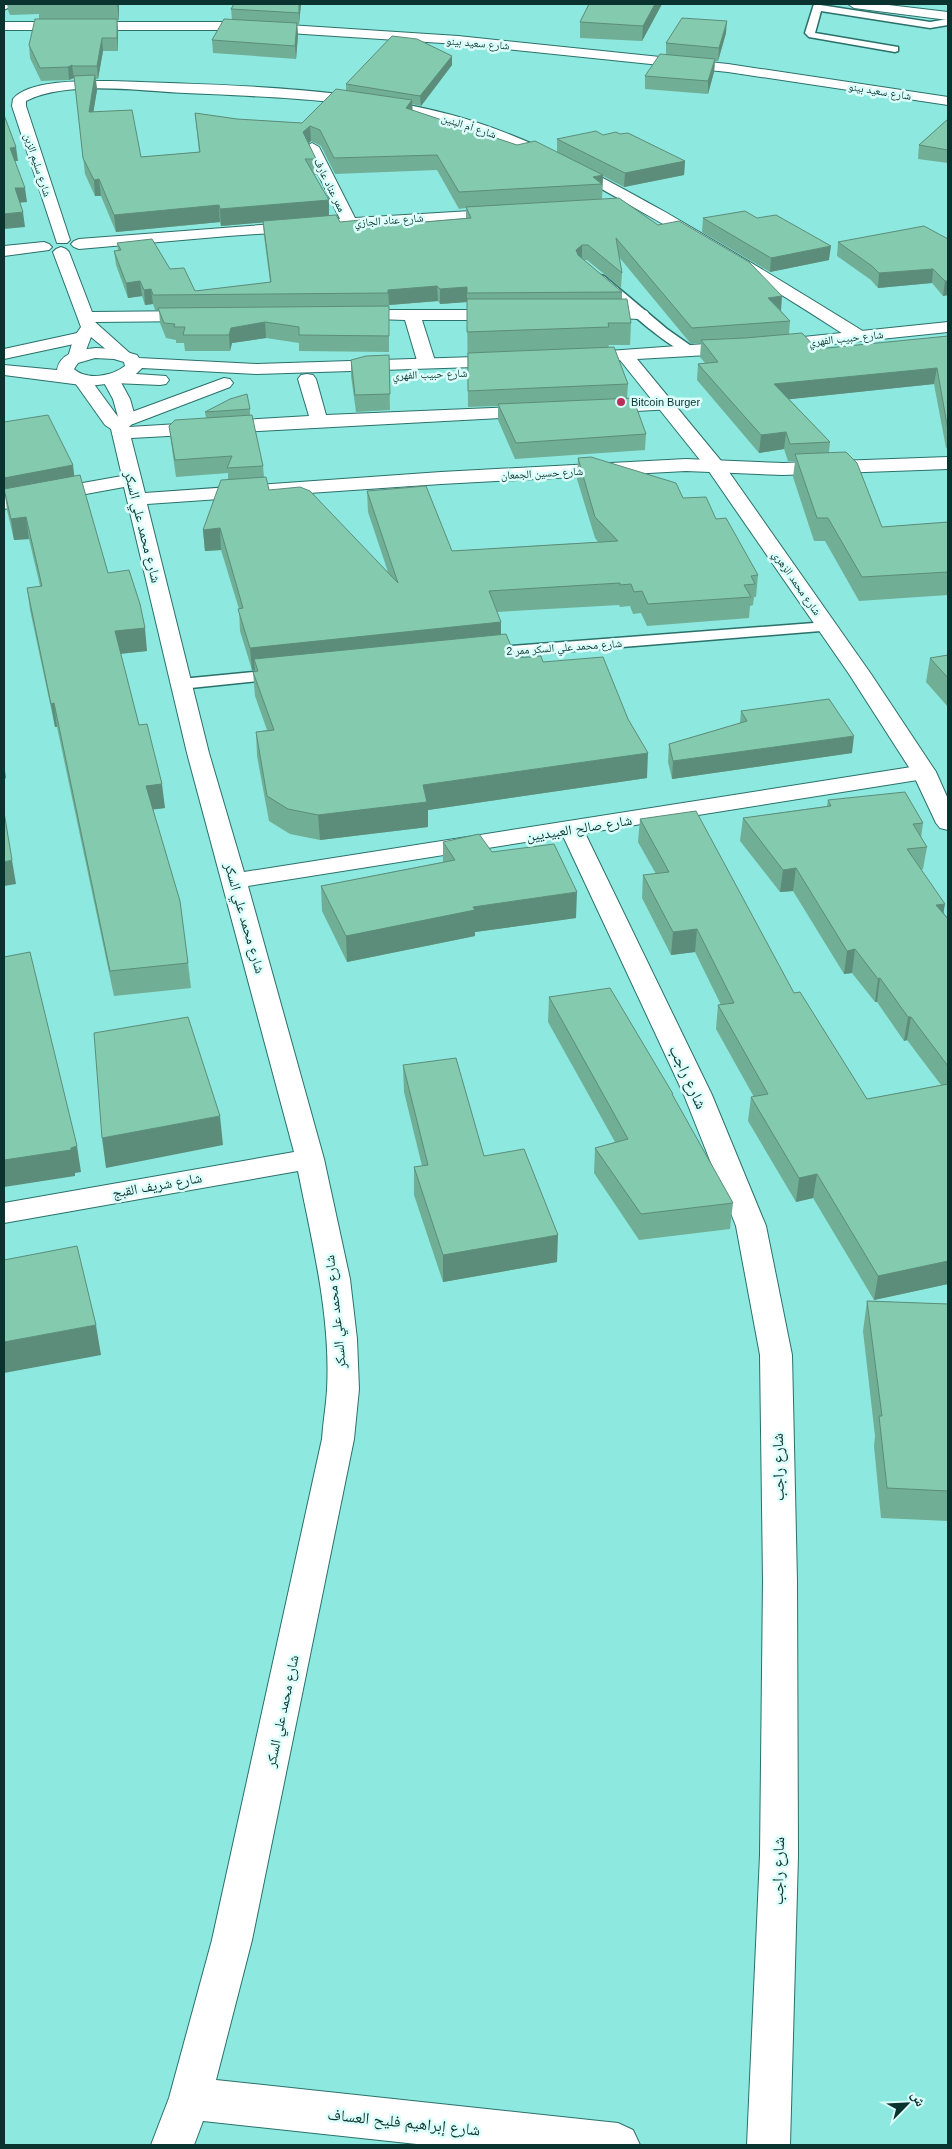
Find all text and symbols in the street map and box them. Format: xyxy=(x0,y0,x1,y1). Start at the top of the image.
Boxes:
street label: شارع سعيد بينو xyxy=(446,34,510,53)
street label: شارع سعيد بينو xyxy=(848,80,912,103)
street label: شارع أم البنين xyxy=(440,111,498,141)
street label: شارع سليم الزبن xyxy=(20,132,54,199)
street label: ممر عناد عارف xyxy=(312,156,348,214)
street label: شارع عناد الجازي xyxy=(354,212,424,231)
street label: شارع حبيب الفهري xyxy=(808,328,884,351)
street label: شارع حبيب الفهري xyxy=(392,367,468,384)
marker: Bitcoin Burger xyxy=(615,396,627,408)
place label: Bitcoin Burger xyxy=(631,396,700,408)
street label: شارع حسين الجمعان xyxy=(501,465,583,482)
street label: شارع محمد علي السكر xyxy=(118,469,165,585)
street label: شارع محمد الزهري xyxy=(768,549,824,619)
street label: شارع محمد علي السكر ممر 2 xyxy=(506,637,622,660)
street label: شارع صالح العبيديين xyxy=(525,812,633,846)
street label: شارع محمد علي السكر xyxy=(218,860,268,976)
street label: شارع راجب xyxy=(664,1043,710,1112)
street label: شارع شريف القبج xyxy=(111,1169,203,1203)
street label: شارع محمد علي السكر xyxy=(321,1254,353,1371)
street label: شارع راجب xyxy=(769,1433,789,1501)
street label: شارع محمد علي السكر xyxy=(262,1653,305,1770)
street label: شارع راجب xyxy=(769,1837,789,1905)
north arrow xyxy=(882,2079,932,2129)
text: ش xyxy=(908,2089,929,2109)
street label: شارع إبراهيم فليح العساف xyxy=(326,2106,481,2140)

